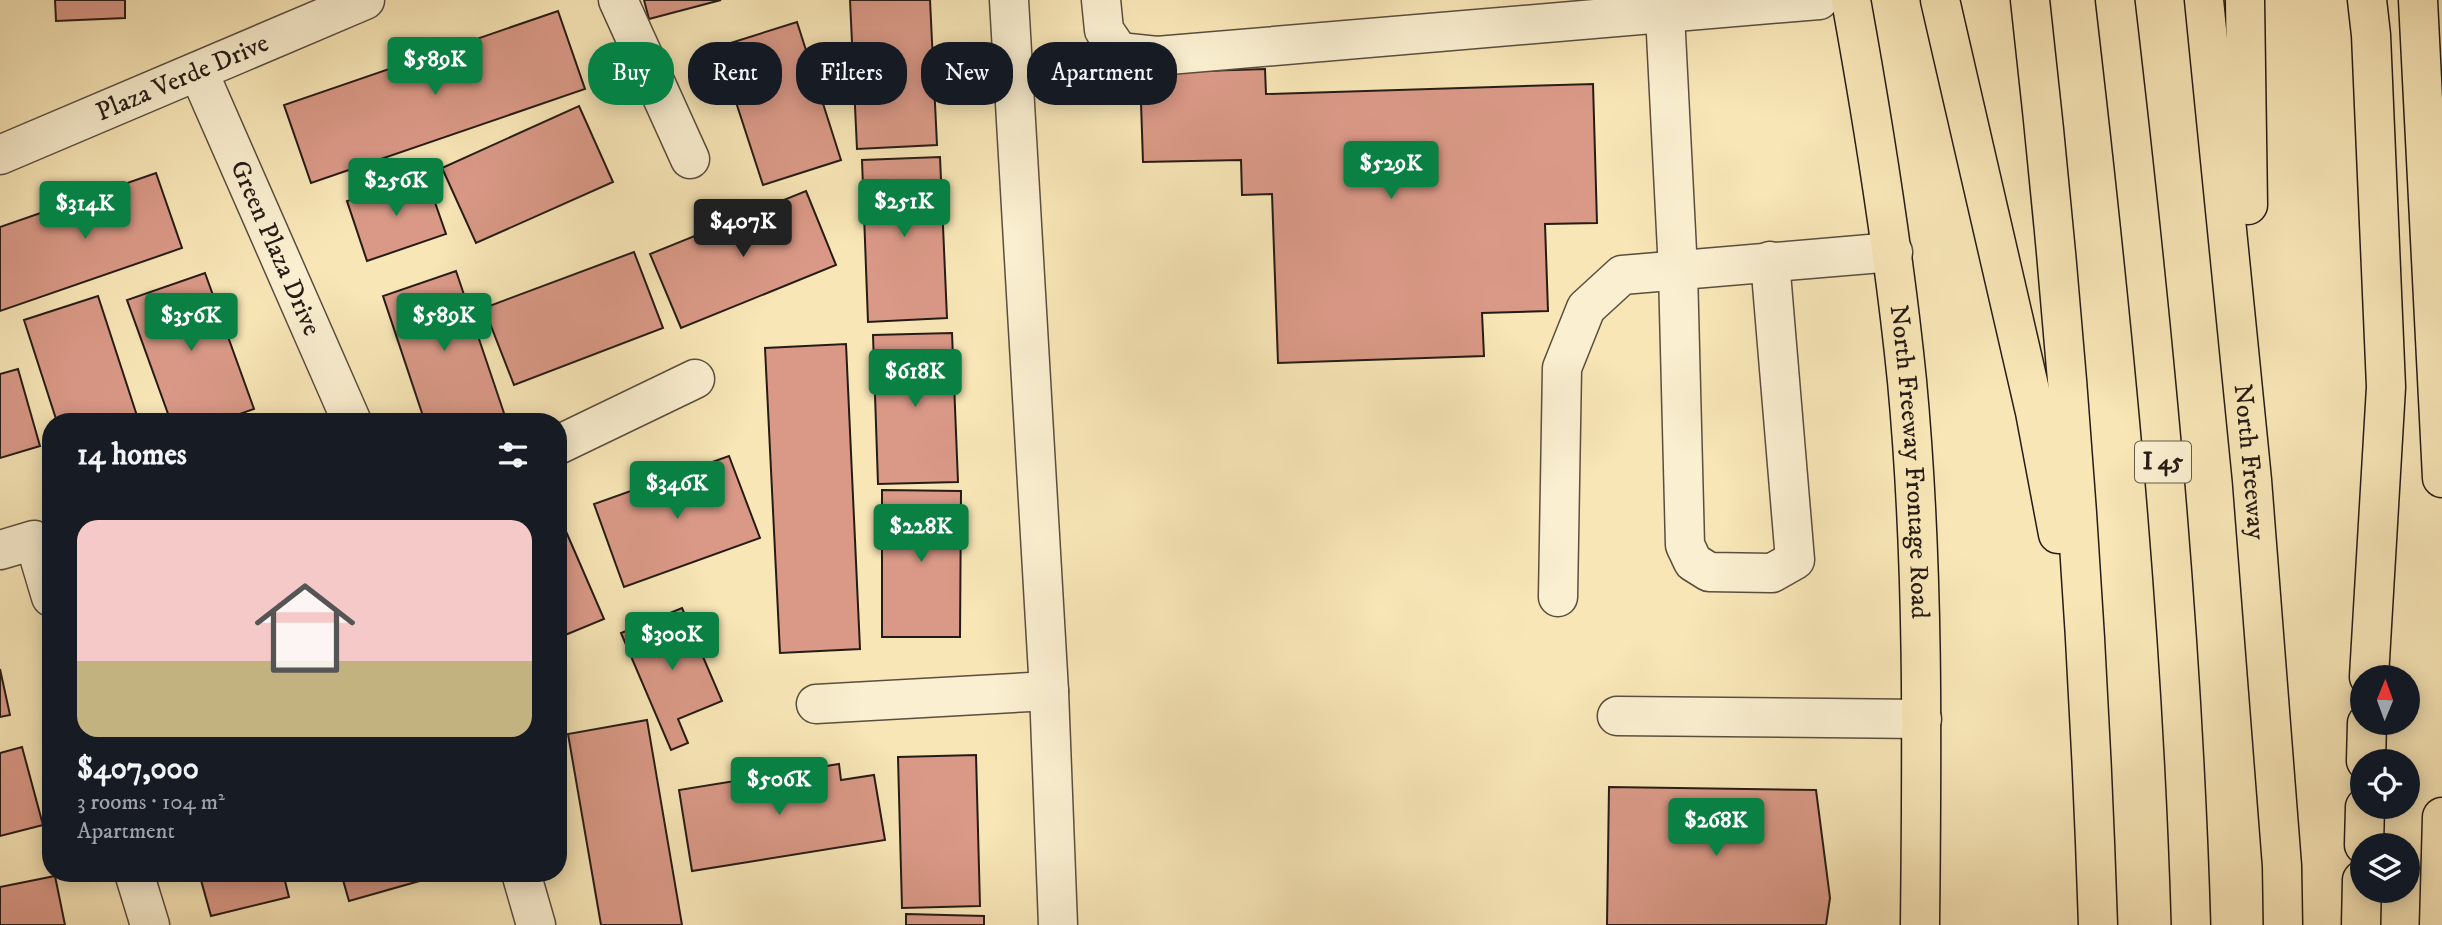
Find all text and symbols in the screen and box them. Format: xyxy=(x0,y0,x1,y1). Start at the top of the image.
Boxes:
street label: Plaza Verde Drive xyxy=(91,26,274,129)
pin: $589K xyxy=(386,38,484,97)
chip: Buy xyxy=(588,42,674,105)
chip: Rent xyxy=(688,42,782,105)
chip: Filters xyxy=(796,42,907,105)
chip: New xyxy=(921,42,1013,105)
chip: Apartment xyxy=(1027,42,1177,105)
text: $589K xyxy=(403,45,467,74)
pin: $529K xyxy=(1342,142,1440,201)
text: $529K xyxy=(1360,149,1422,178)
street label: Green Plaza Drive xyxy=(223,155,329,341)
pin: $256K xyxy=(347,158,445,218)
text: $256K xyxy=(364,166,428,195)
pin: $251K xyxy=(855,180,953,239)
pin: $314K xyxy=(36,182,134,241)
text: $251K xyxy=(874,187,934,216)
text: $314K xyxy=(56,189,114,218)
pin: $407K xyxy=(694,200,792,259)
text: $407K xyxy=(710,207,776,236)
pin: $356K xyxy=(142,294,240,353)
pin: $589K xyxy=(395,294,493,353)
text: $356K xyxy=(161,301,221,330)
text: $589K xyxy=(412,301,476,330)
street label: North Freeway Frontage Road xyxy=(1882,303,1936,619)
pin: $618K xyxy=(866,350,964,409)
text: $618K xyxy=(885,357,945,386)
street label: North Freeway xyxy=(2226,382,2273,542)
icon: filters xyxy=(494,436,532,474)
text: 14 homes xyxy=(77,437,187,474)
road number: I 45 xyxy=(2135,442,2191,482)
pin: $346K xyxy=(628,462,726,521)
text: $346K xyxy=(646,469,708,498)
pin: $228K xyxy=(872,504,970,564)
text: $228K xyxy=(890,512,952,541)
icon: home xyxy=(242,565,368,691)
pin: $300K xyxy=(623,612,721,672)
text: $300K xyxy=(641,620,703,649)
north arrow xyxy=(2350,665,2420,735)
map controls xyxy=(2350,665,2420,903)
button: locate xyxy=(2350,749,2420,819)
text: $407,000 xyxy=(77,751,199,788)
pin: $506K xyxy=(730,758,828,817)
text: $506K xyxy=(747,765,811,794)
text: 3 rooms · 104 m² xyxy=(77,788,225,817)
pin: $268K xyxy=(1667,798,1765,858)
text: $268K xyxy=(1684,806,1748,835)
text: Apartment xyxy=(77,817,175,846)
button: layers xyxy=(2350,833,2420,903)

